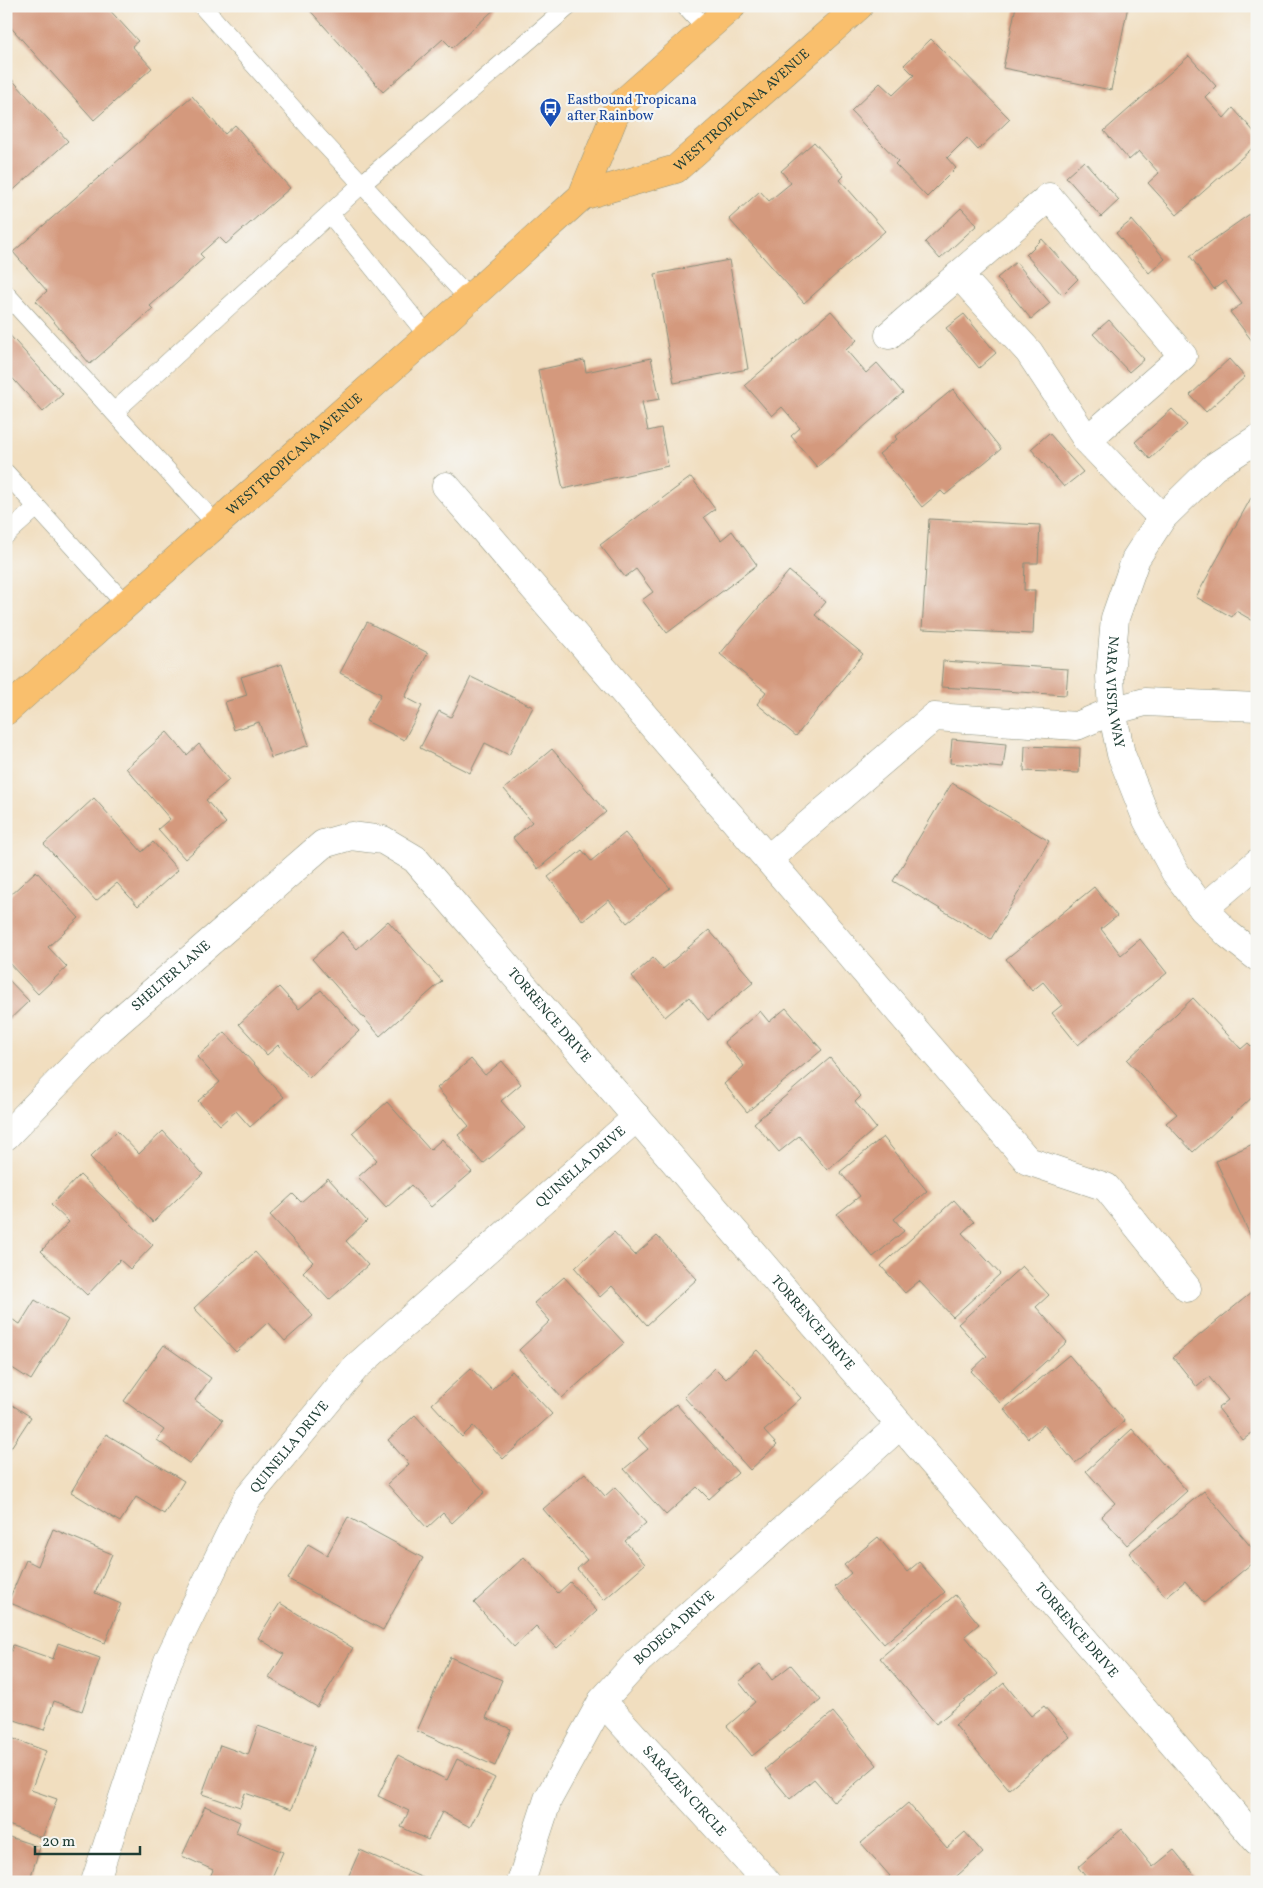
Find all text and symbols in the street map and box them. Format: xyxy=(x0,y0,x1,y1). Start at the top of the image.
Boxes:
street label: WEST TROPICANA AVENUE xyxy=(670,45,814,176)
place label: Eastbound Tropicana after Rainbow xyxy=(567,91,697,126)
bus stop icon: Eastbound Tropicana after Rainbow xyxy=(539,96,563,127)
street label: WEST TROPICANA AVENUE xyxy=(222,389,367,520)
street label: NARA VISTA WAY xyxy=(1100,635,1129,750)
street label: SHELTER LANE xyxy=(127,936,215,1016)
street label: TORRENCE DRIVE xyxy=(503,964,595,1067)
street label: QUINELLA DRIVE xyxy=(532,1122,630,1212)
street label: TORRENCE DRIVE xyxy=(767,1271,859,1374)
street label: QUINELLA DRIVE xyxy=(246,1397,333,1498)
street label: TORRENCE DRIVE xyxy=(1030,1579,1122,1682)
street label: BODEGA DRIVE xyxy=(630,1587,719,1670)
street label: SARAZEN CIRCLE xyxy=(638,1742,730,1841)
scale bar xyxy=(35,1823,140,1855)
text: 20 m xyxy=(42,1832,75,1853)

